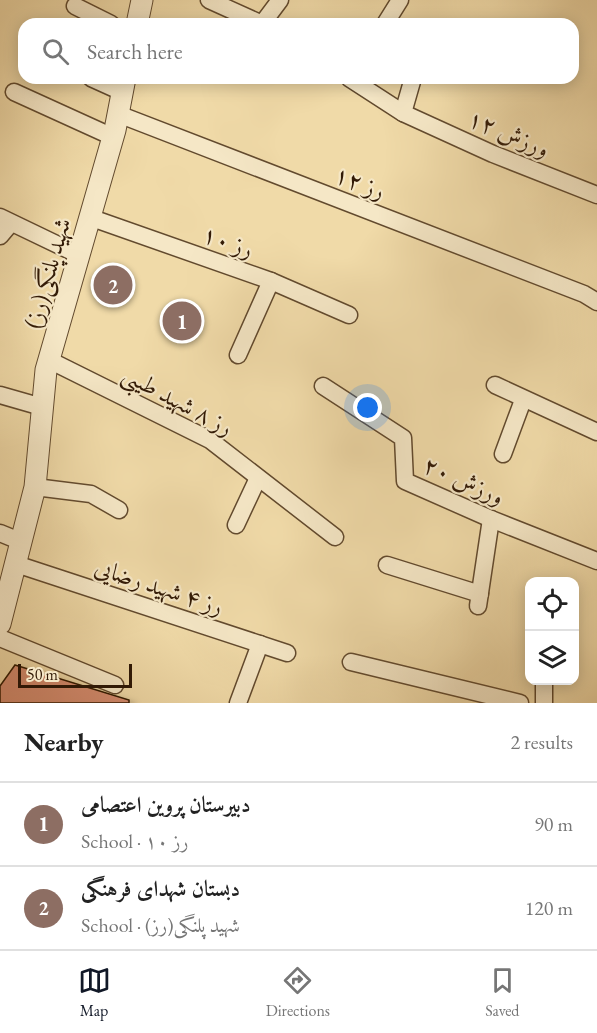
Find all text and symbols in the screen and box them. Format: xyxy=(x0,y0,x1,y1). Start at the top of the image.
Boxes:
search box xyxy=(18,18,579,84)
icon: search xyxy=(39,35,72,68)
text: Search here xyxy=(87,37,182,66)
street label: ورزش ۱۲ xyxy=(464,102,554,164)
street label: رز ۱۲ xyxy=(330,158,390,206)
street label: شهید پلنگی(رز) xyxy=(16,214,79,332)
street label: رز ۱۰ xyxy=(198,218,258,264)
pin: 2 xyxy=(94,262,132,308)
pin: 1 xyxy=(162,298,201,344)
street label: رز ۸ شهید طیبی xyxy=(115,358,239,447)
your location xyxy=(353,393,382,422)
street label: ورزش ۲۰ xyxy=(419,448,509,512)
street label: رز ۴ شهید رضایی xyxy=(91,551,227,621)
map controls xyxy=(525,577,579,685)
button: locate xyxy=(525,577,579,631)
button: layers xyxy=(525,631,579,685)
scale bar xyxy=(18,661,132,688)
text: 50 m xyxy=(27,664,58,685)
text: Nearby xyxy=(24,725,104,759)
text: 2 results xyxy=(510,729,573,755)
text: دبیرستان پروین اعتصامی xyxy=(81,790,251,819)
text: 1 xyxy=(38,811,49,837)
text: 90 m xyxy=(534,811,573,837)
text: School · رز ۱۰ xyxy=(81,828,188,854)
text: دبستان شهدای فرهنگی xyxy=(81,874,240,903)
text: 2 xyxy=(38,895,49,921)
text: 120 m xyxy=(525,895,573,921)
text: School · شهید پلنگی(رز) xyxy=(81,912,240,938)
tab: Map xyxy=(78,964,111,1021)
tab: Directions xyxy=(266,964,330,1021)
tab: Saved xyxy=(485,964,519,1021)

